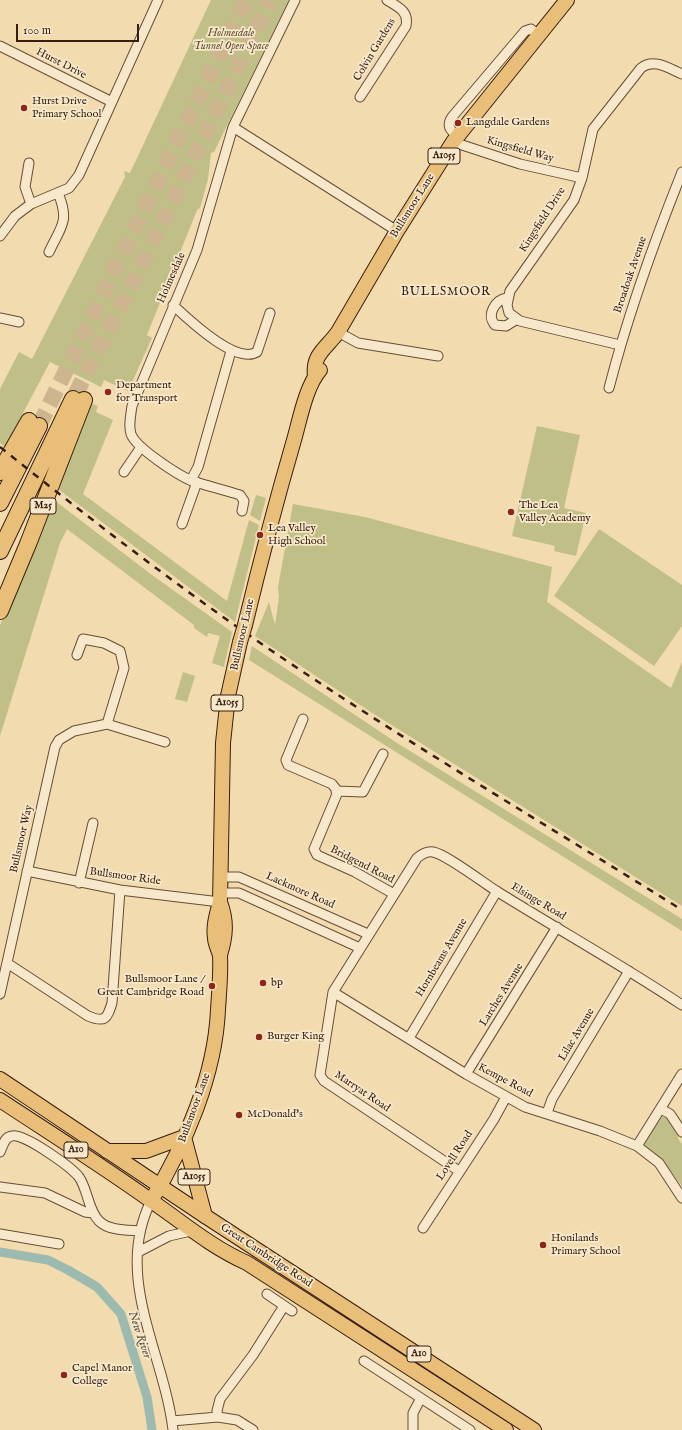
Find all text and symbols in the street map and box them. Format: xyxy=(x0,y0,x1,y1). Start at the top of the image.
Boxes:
scale bar xyxy=(18,16,141,42)
street label: Colvin Gardens xyxy=(351,16,399,84)
text: 100 m xyxy=(23,23,51,38)
park label: Holmesdale Tunnel Open Space xyxy=(193,27,269,53)
street label: Hurst Drive xyxy=(34,46,88,82)
place label: Hurst Drive Primary School xyxy=(32,95,101,121)
marker: Hurst Drive Primary School xyxy=(19,103,29,113)
place label: Langdale Gardens xyxy=(466,116,550,130)
marker: Langdale Gardens xyxy=(453,118,463,128)
street label: Kingsfield Way xyxy=(485,134,555,166)
road number: A1055 xyxy=(428,148,460,164)
street label: Bullsmoor Lane xyxy=(388,172,438,240)
street label: Kingsfield Drive xyxy=(517,185,569,255)
street label: Broadoak Avenue xyxy=(612,235,650,315)
street label: Holmesdale xyxy=(155,251,189,305)
district label: BULLSMOOR xyxy=(401,286,491,300)
place label: Department for Transport xyxy=(116,379,178,405)
marker: Department for Transport xyxy=(103,387,113,397)
road number: M25 xyxy=(30,498,56,514)
place label: The Lea Valley Academy xyxy=(519,499,591,525)
marker: The Lea Valley Academy xyxy=(506,507,516,517)
place label: Lea Valley High School xyxy=(268,522,326,548)
marker: Lea Valley High School xyxy=(255,530,265,540)
street label: Bullsmoor Lane xyxy=(228,598,258,672)
road number: A1055 xyxy=(211,695,243,711)
street label: Bullsmoor Way xyxy=(8,804,36,874)
street label: Bridgend Road xyxy=(328,843,396,887)
street label: Bullsmoor Ride xyxy=(89,865,161,889)
street label: Lackmore Road xyxy=(264,870,336,912)
street label: Elsinge Road xyxy=(508,880,568,924)
street label: Hornbeams Avenue xyxy=(413,916,471,1000)
street label: Larches Avenue xyxy=(477,961,527,1029)
place label: Bullsmoor Lane / Great Cambridge Road xyxy=(97,973,204,999)
place label: bp xyxy=(271,976,283,990)
marker: bp xyxy=(258,978,268,988)
marker: Bullsmoor Lane / Great Cambridge Road xyxy=(207,981,217,991)
street label: Lilac Avenue xyxy=(556,1006,598,1064)
place label: Burger King xyxy=(267,1030,324,1044)
marker: Burger King xyxy=(254,1032,264,1042)
street label: Kempe Road xyxy=(476,1061,534,1101)
street label: Marryat Road xyxy=(332,1069,392,1115)
street label: Bullsmoor Lane xyxy=(176,1071,214,1145)
place label: McDonald's xyxy=(247,1108,303,1122)
marker: McDonald's xyxy=(234,1110,244,1120)
street label: Lovell Road xyxy=(434,1129,476,1183)
road number: A10 xyxy=(64,1142,88,1158)
road number: A1055 xyxy=(178,1169,210,1185)
street label: Great Cambridge Road xyxy=(218,1221,314,1291)
place label: Honilands Primary School xyxy=(551,1232,620,1258)
marker: Honilands Primary School xyxy=(538,1240,548,1250)
water label: New River xyxy=(124,1309,154,1361)
road number: A10 xyxy=(407,1346,431,1362)
place label: Capel Manor College xyxy=(72,1362,132,1388)
marker: Capel Manor College xyxy=(59,1370,69,1380)

